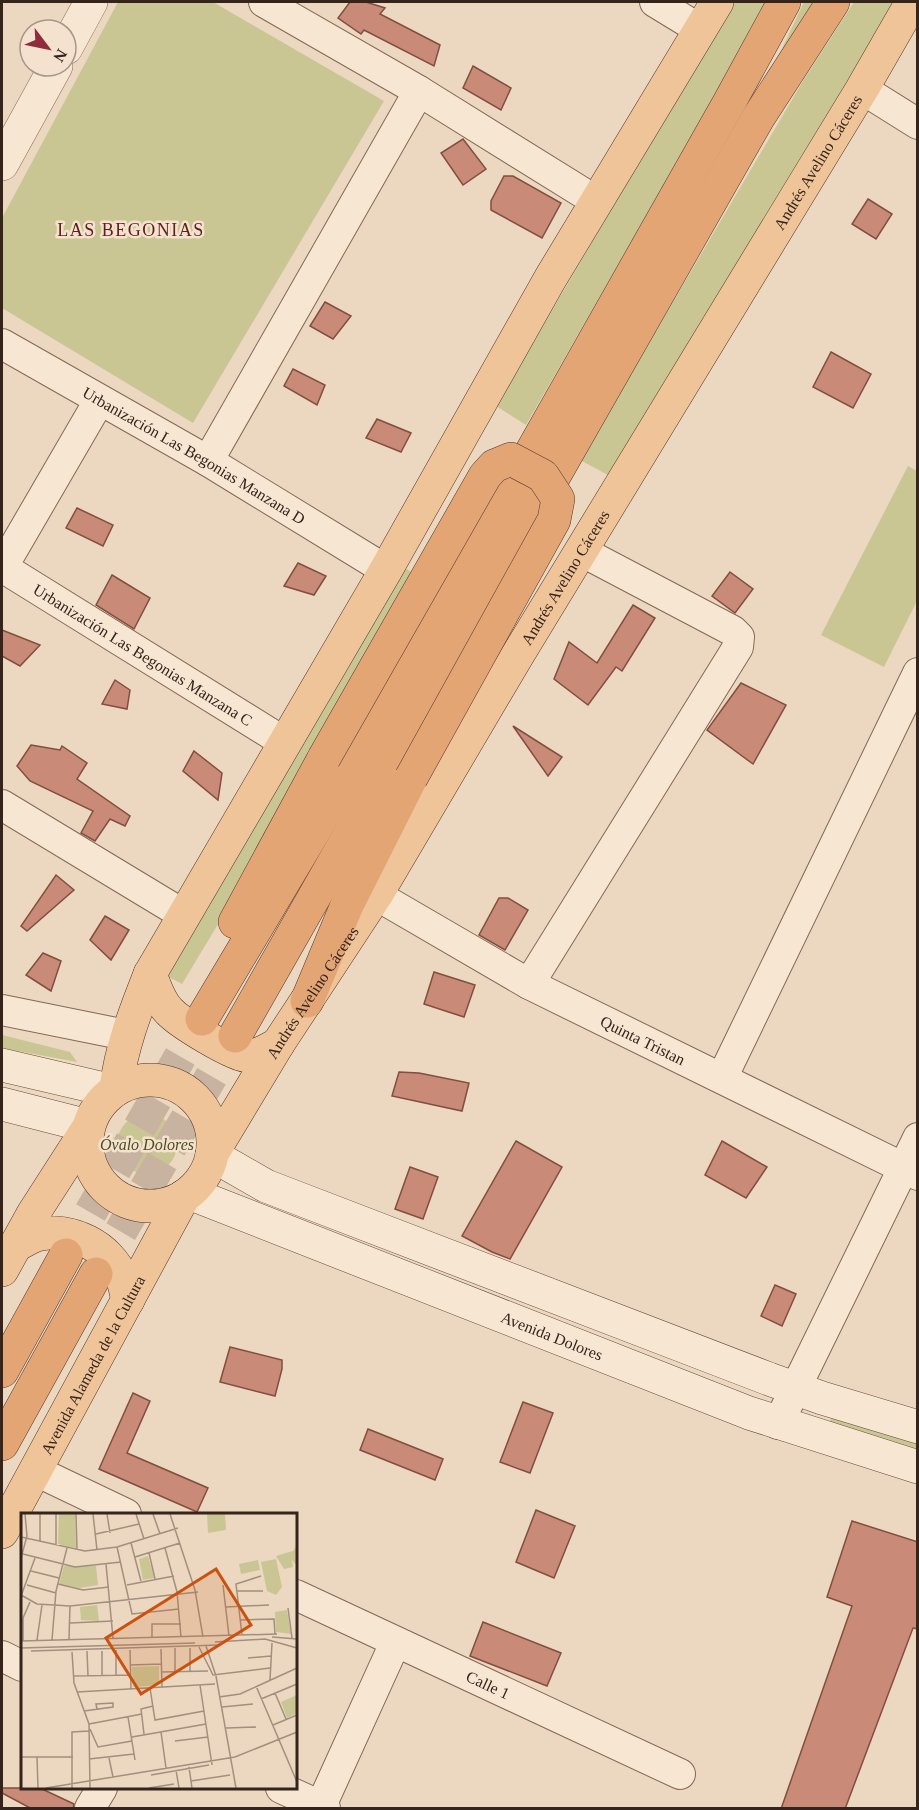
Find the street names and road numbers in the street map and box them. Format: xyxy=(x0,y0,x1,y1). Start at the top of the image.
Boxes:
street label: Andrés Avelino Cáceres xyxy=(770,92,865,233)
street label: Urbanización Las Begonias Manzana D xyxy=(80,383,309,527)
street label: Andrés Avelino Cáceres xyxy=(517,507,612,648)
street label: Urbanización Las Begonias Manzana C xyxy=(31,580,256,729)
street label: Andrés Avelino Cáceres xyxy=(263,923,362,1061)
street label: Quinta Tristan xyxy=(598,1012,688,1068)
street label: Avenida Alameda de la Cultura xyxy=(37,1273,148,1457)
street label: Avenida Dolores xyxy=(499,1308,605,1363)
street label: Calle 1 xyxy=(464,1667,512,1702)

